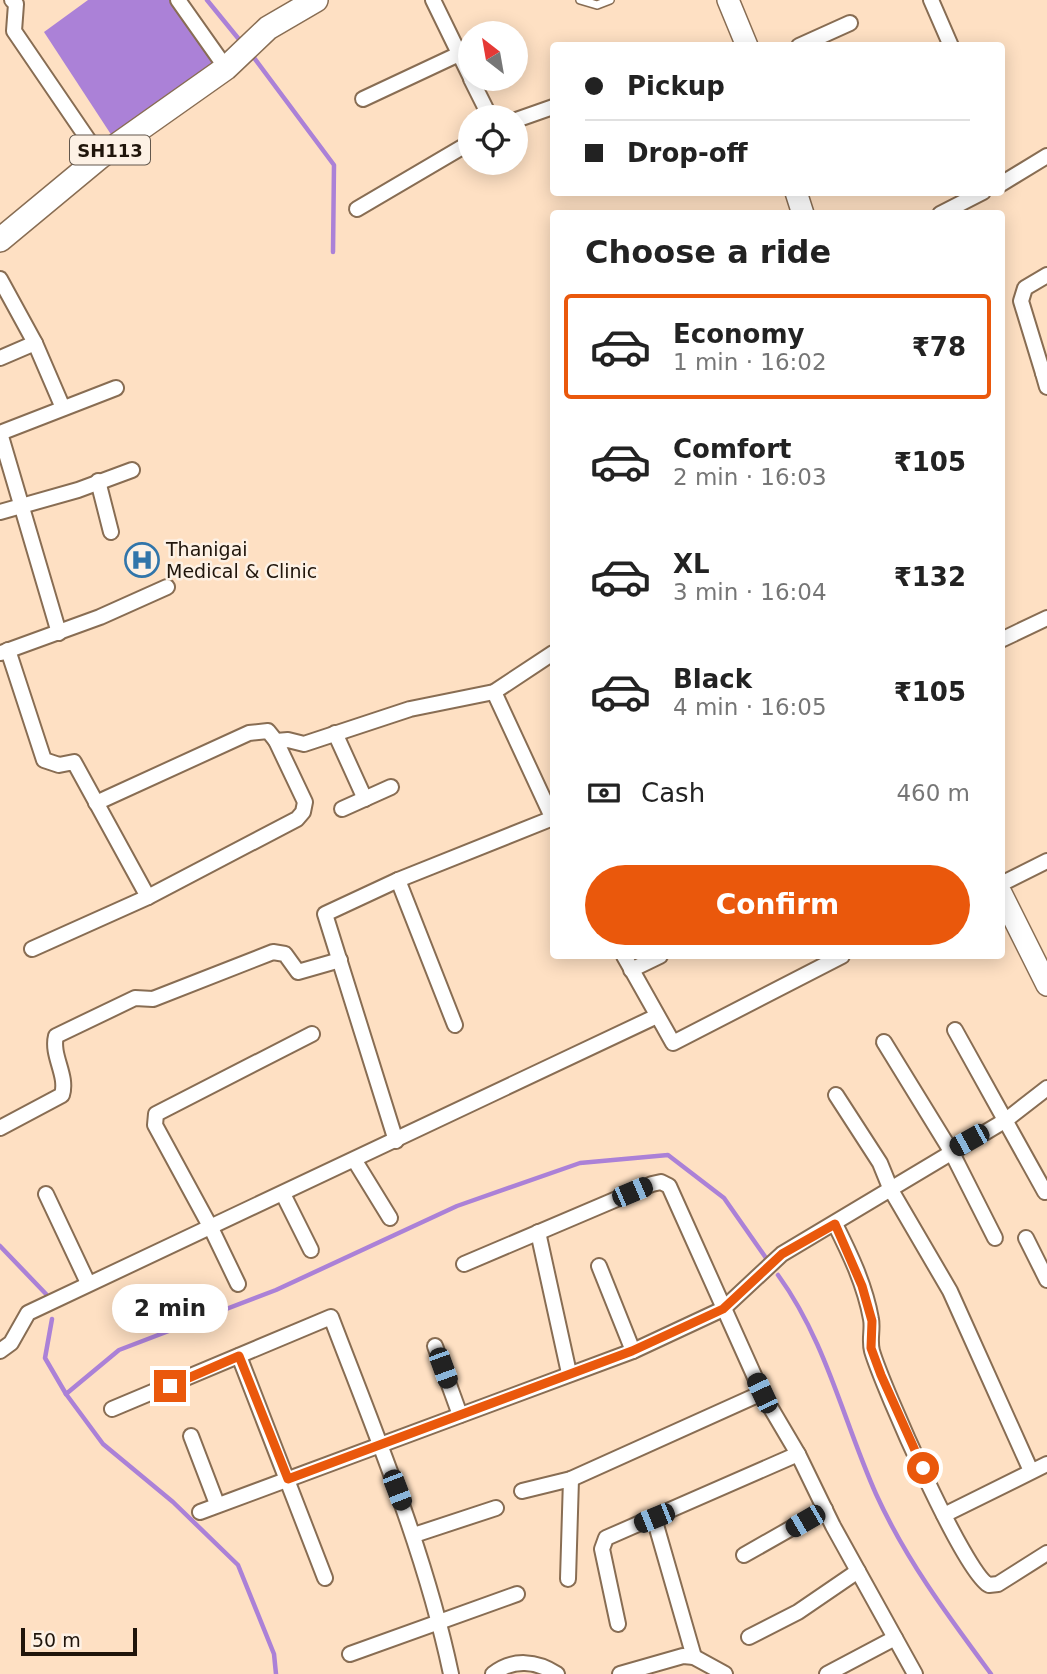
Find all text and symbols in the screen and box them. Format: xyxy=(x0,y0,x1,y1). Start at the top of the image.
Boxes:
north arrow xyxy=(458,21,528,91)
map controls xyxy=(458,21,528,175)
text: Pickup xyxy=(627,71,725,101)
button: locate xyxy=(458,105,528,175)
road number: SH113 xyxy=(70,135,150,164)
text: Drop-off xyxy=(627,138,748,168)
text: Choose a ride xyxy=(585,233,831,271)
icon: car xyxy=(589,315,652,378)
text: Economy xyxy=(673,319,804,349)
text: ₹78 xyxy=(912,332,966,362)
text: 1 min · 16:02 xyxy=(673,349,827,375)
icon: car xyxy=(589,430,652,493)
text: Comfort xyxy=(673,434,791,464)
text: ₹105 xyxy=(894,447,966,477)
text: 2 min · 16:03 xyxy=(673,464,827,490)
place label: Thanigai Medical & Clinic xyxy=(165,538,317,582)
hospital icon: Thanigai Medical & Clinic xyxy=(123,541,161,579)
icon: car xyxy=(589,545,652,608)
text: XL xyxy=(673,549,710,579)
text: ₹132 xyxy=(894,562,966,592)
text: 3 min · 16:04 xyxy=(673,579,827,605)
icon: car xyxy=(589,660,652,723)
text: Black xyxy=(673,664,752,694)
text: ₹105 xyxy=(894,677,966,707)
text: 4 min · 16:05 xyxy=(673,694,827,720)
icon: cash xyxy=(585,774,623,812)
text: Cash xyxy=(641,778,705,808)
text: 460 m xyxy=(896,780,970,806)
button: Confirm xyxy=(585,865,970,945)
car xyxy=(946,1121,993,1159)
car xyxy=(609,1174,656,1210)
callout: 2 min xyxy=(112,1284,228,1334)
text: 2 min xyxy=(134,1295,206,1321)
car xyxy=(426,1345,461,1391)
route end xyxy=(154,1370,186,1402)
car xyxy=(744,1370,781,1416)
route start xyxy=(907,1452,939,1484)
car xyxy=(380,1467,415,1513)
car xyxy=(631,1500,678,1536)
car xyxy=(782,1501,829,1541)
scale bar xyxy=(21,1625,136,1657)
text: 50 m xyxy=(32,1629,81,1651)

